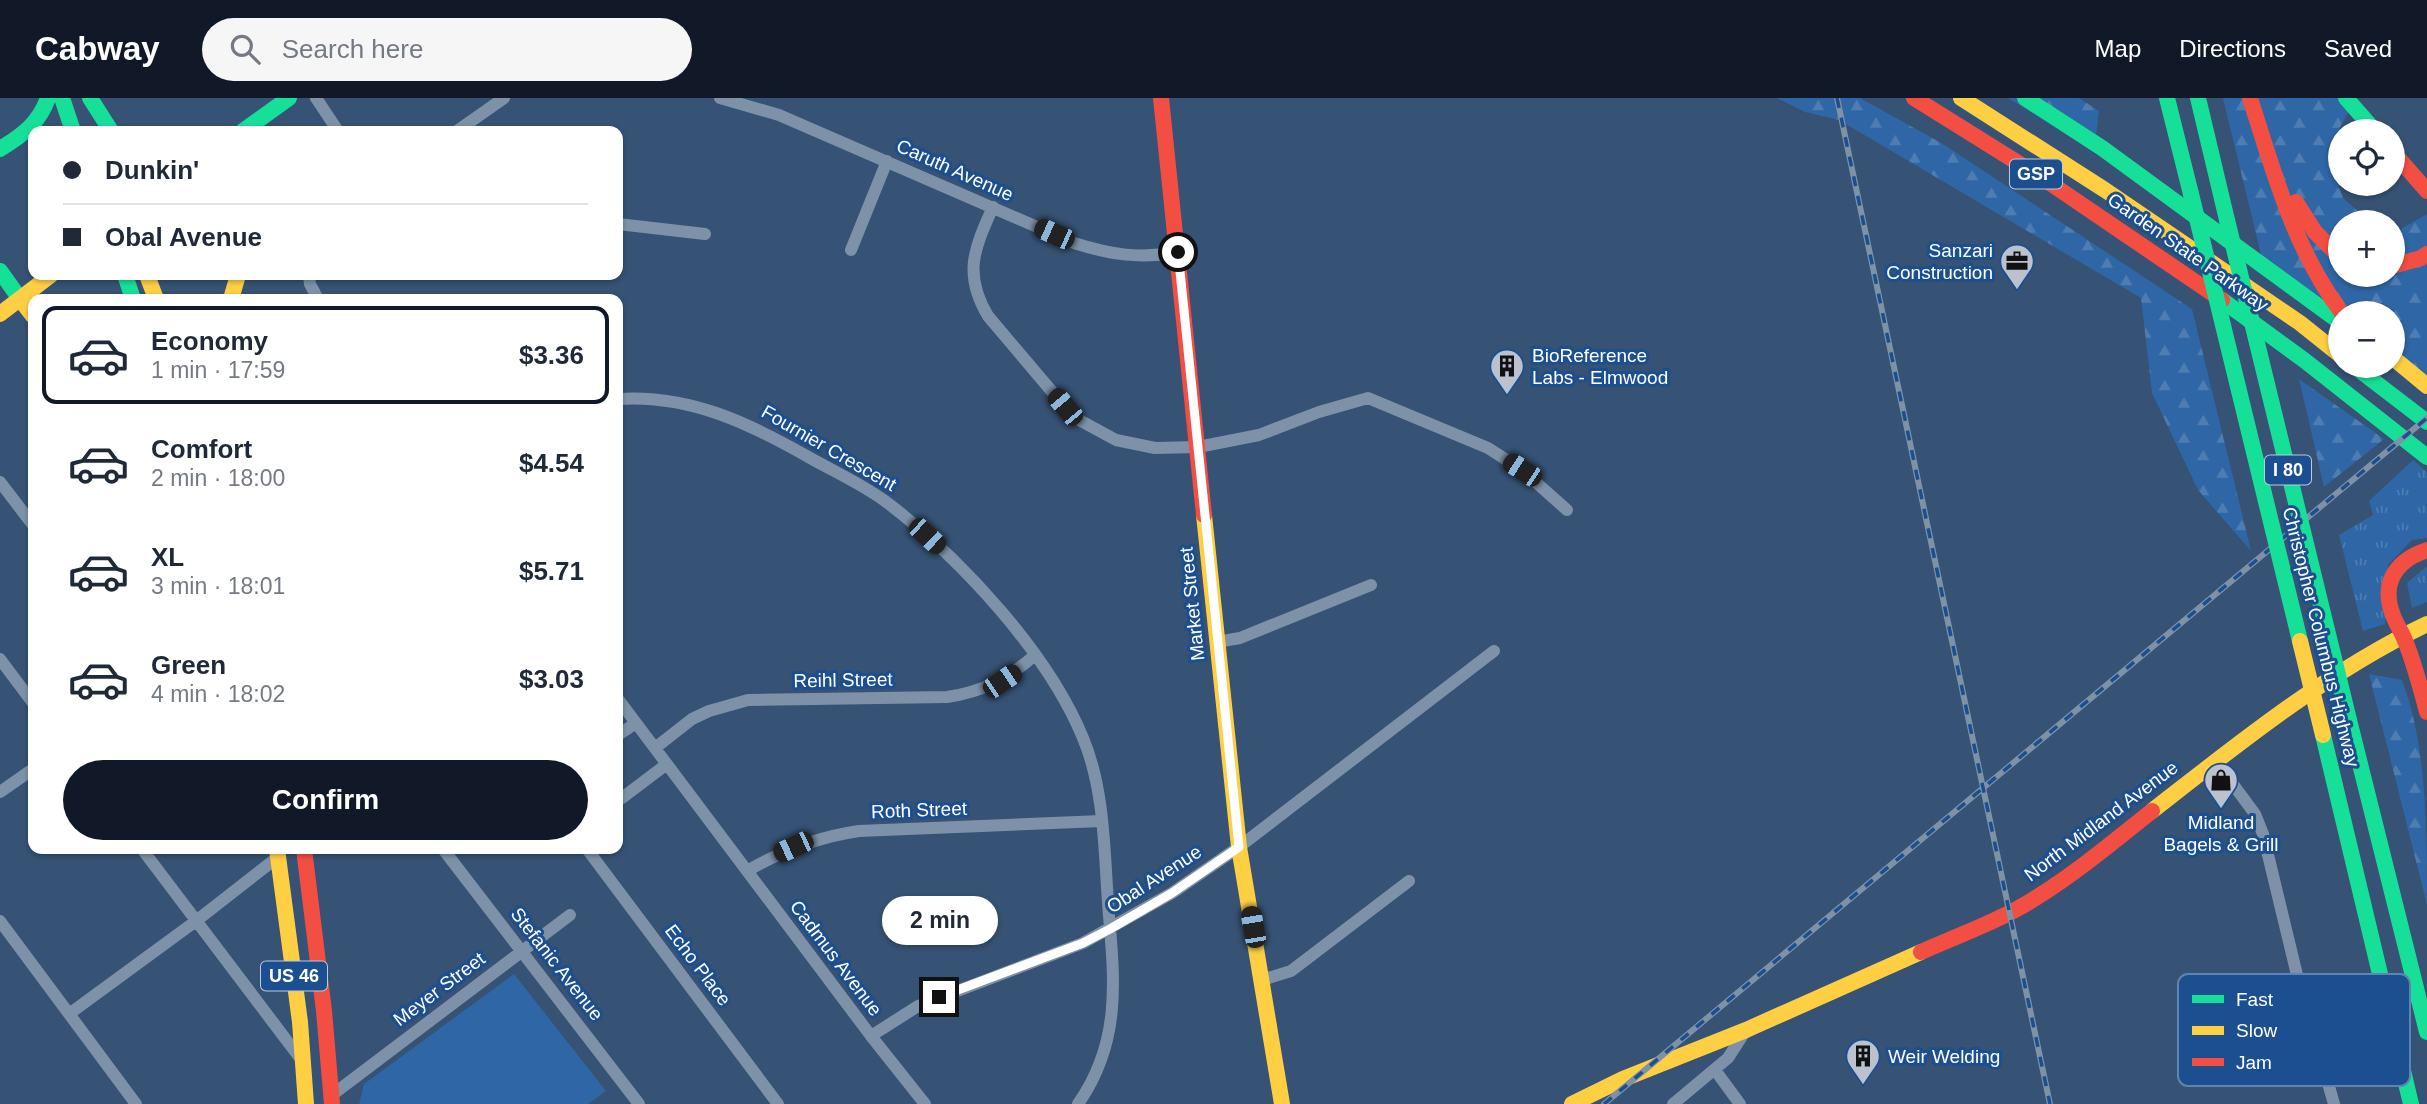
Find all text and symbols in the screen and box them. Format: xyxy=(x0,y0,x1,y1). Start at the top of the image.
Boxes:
search box xyxy=(202,18,692,81)
text: Cabway xyxy=(35,30,160,67)
icon: search xyxy=(226,30,264,68)
text: Search here xyxy=(282,34,423,64)
text: Map xyxy=(2095,35,2141,62)
text: Directions xyxy=(2179,35,2286,62)
text: Saved xyxy=(2324,35,2392,62)
map controls xyxy=(2328,119,2405,378)
button: locate xyxy=(2328,119,2405,196)
street label: Caruth Avenue xyxy=(893,135,1017,205)
text: Dunkin' xyxy=(105,155,199,185)
road number: GSP xyxy=(2010,160,2062,188)
street label: Garden State Parkway xyxy=(2104,189,2273,316)
button: + xyxy=(2328,210,2405,287)
car xyxy=(1031,216,1078,252)
text: Obal Avenue xyxy=(105,222,262,252)
route start xyxy=(1162,236,1194,268)
place label: Sanzari Construction xyxy=(1886,240,1993,283)
office icon: Sanzari Construction xyxy=(1998,242,2036,291)
button: − xyxy=(2328,301,2405,378)
icon: car xyxy=(67,324,130,387)
text: Economy xyxy=(151,326,268,356)
text: $3.36 xyxy=(519,340,584,370)
place label: BioReference Labs - Elmwood xyxy=(1532,345,1668,388)
building icon: BioReference Labs - Elmwood xyxy=(1488,347,1526,396)
text: 1 min · 17:59 xyxy=(151,357,285,383)
car xyxy=(1044,384,1087,430)
street label: Fournier Crescent xyxy=(758,401,901,495)
icon: car xyxy=(67,432,130,495)
text: Comfort xyxy=(151,434,252,464)
text: $4.54 xyxy=(519,448,584,478)
car xyxy=(1499,450,1546,490)
road number: I 80 xyxy=(2265,456,2311,484)
text: 2 min · 18:00 xyxy=(151,465,285,491)
street label: Christopher Columbus Highway xyxy=(2278,505,2364,770)
car xyxy=(905,514,950,558)
icon: car xyxy=(67,540,130,603)
text: XL xyxy=(151,542,184,572)
street label: Market Street xyxy=(1176,545,1208,662)
text: $5.71 xyxy=(519,556,584,586)
text: 3 min · 18:01 xyxy=(151,573,285,599)
icon: car xyxy=(67,648,130,711)
text: Green xyxy=(151,650,226,680)
car xyxy=(979,661,1026,701)
text: $3.03 xyxy=(519,664,584,694)
street label: Reihl Street xyxy=(793,669,894,691)
text: 4 min · 18:02 xyxy=(151,681,285,707)
street label: North Midland Avenue xyxy=(2020,756,2182,886)
button: Confirm xyxy=(63,760,588,840)
shop icon: Midland Bagels & Grill xyxy=(2202,761,2240,810)
street label: Roth Street xyxy=(871,798,968,822)
place label: Midland Bagels & Grill xyxy=(2163,812,2279,855)
car xyxy=(770,829,817,865)
street label: Obal Avenue xyxy=(1103,841,1205,917)
callout: 2 min xyxy=(881,895,997,944)
street label: Cadmus Avenue xyxy=(786,896,886,1020)
street label: Stefanic Avenue xyxy=(507,904,607,1024)
car xyxy=(1240,904,1267,950)
text: 2 min xyxy=(910,907,970,933)
street label: Echo Place xyxy=(661,920,735,1010)
street label: Meyer Street xyxy=(389,947,489,1030)
road number: US 46 xyxy=(261,962,327,990)
legend xyxy=(2178,974,2410,1086)
route end xyxy=(923,981,955,1013)
text: Fast xyxy=(2236,989,2274,1010)
text: Slow xyxy=(2236,1020,2277,1041)
building icon: Weir Welding xyxy=(1844,1037,1882,1086)
place label: Weir Welding xyxy=(1888,1046,2000,1067)
text: Jam xyxy=(2236,1052,2272,1073)

